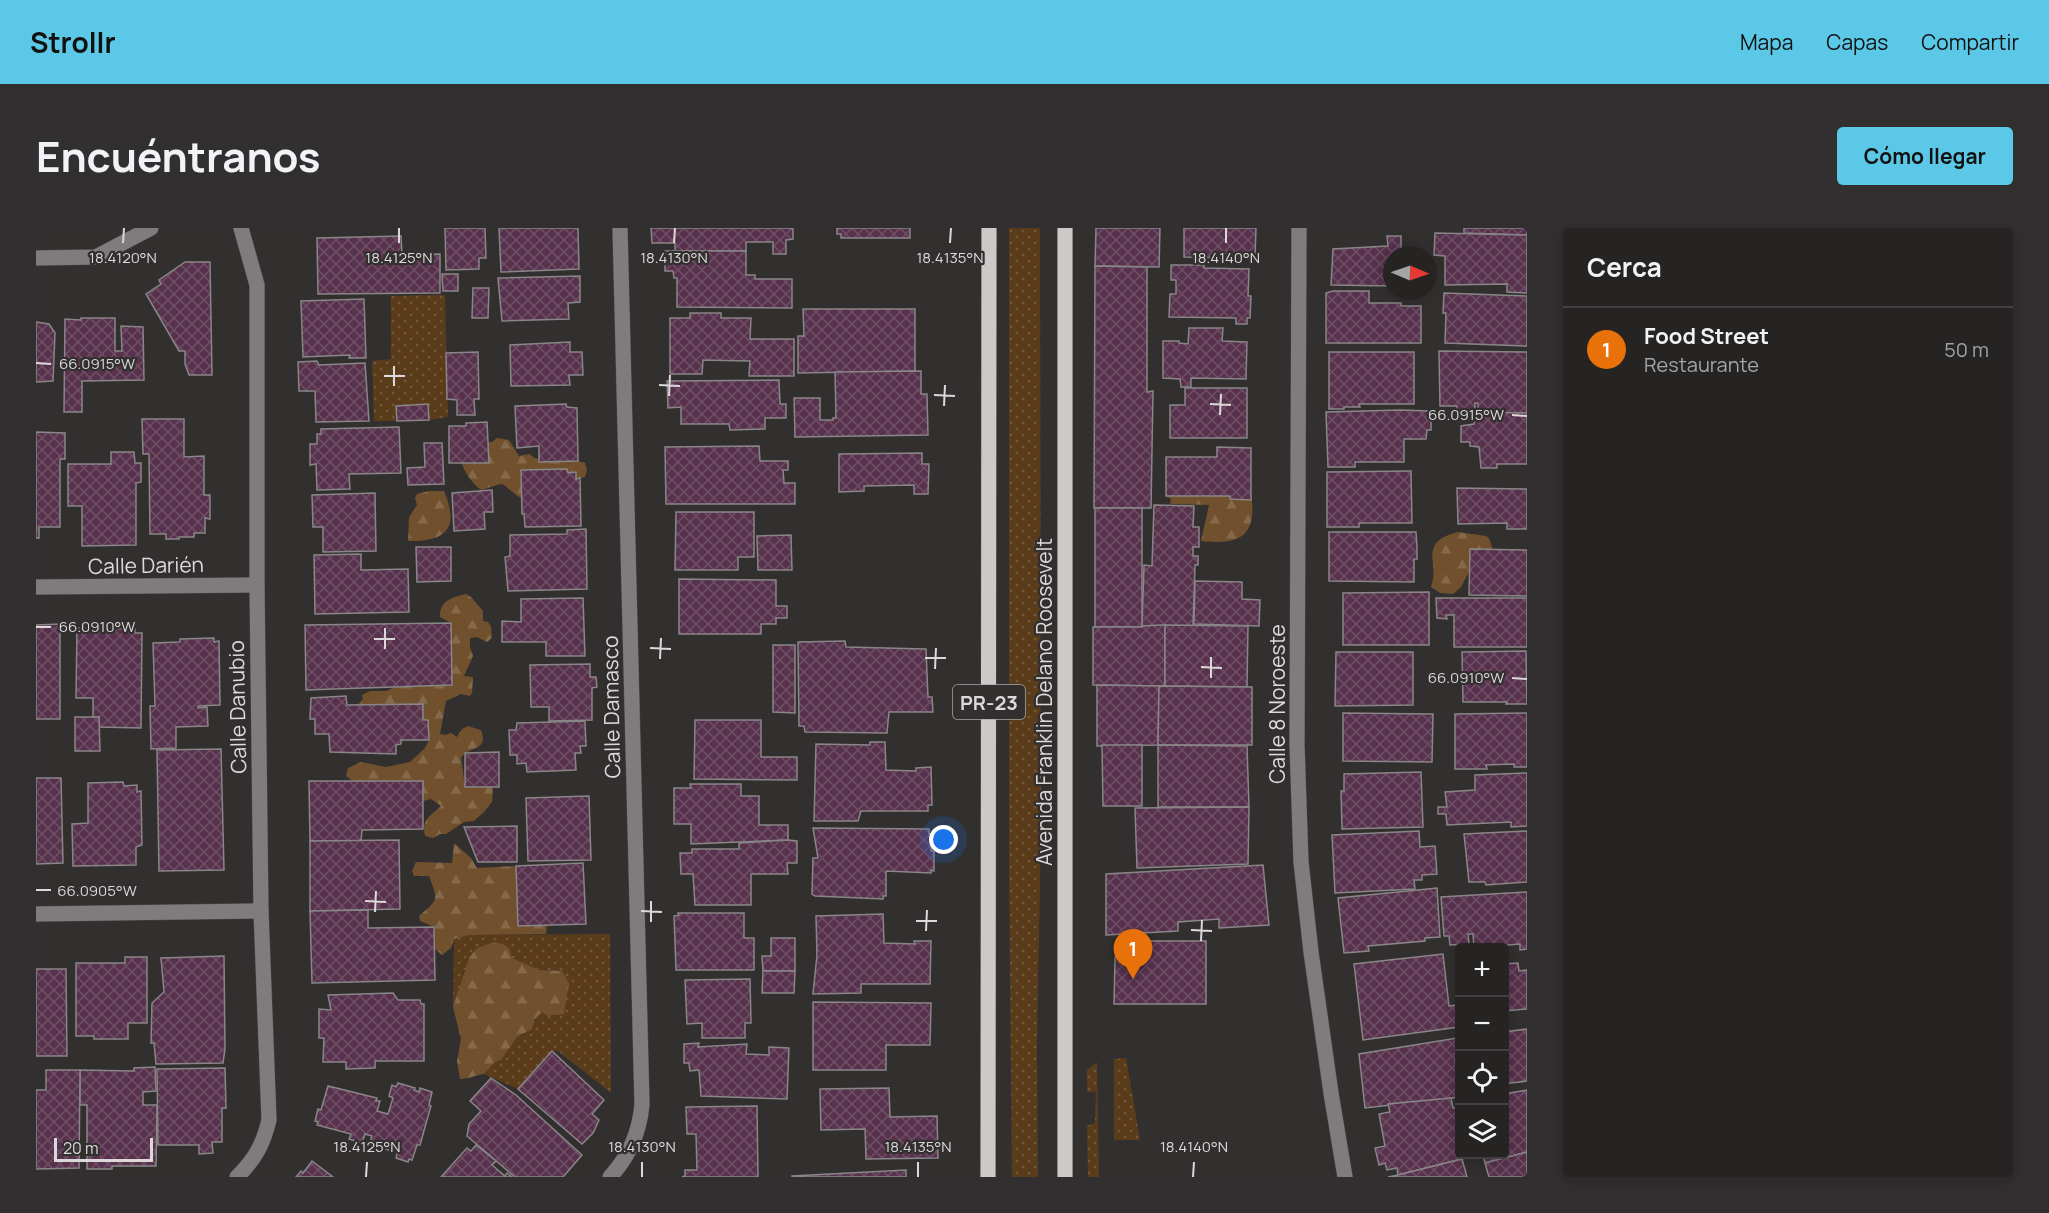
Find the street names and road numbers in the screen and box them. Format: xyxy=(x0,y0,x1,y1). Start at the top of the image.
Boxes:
street label: Avenida Franklin Delano Roosevelt xyxy=(1030,538,1058,866)
street label: Calle Darién xyxy=(88,550,204,580)
street label: Calle 8 Noroeste xyxy=(1263,624,1291,784)
street label: Calle Damasco xyxy=(596,635,626,779)
street label: Calle Danubio xyxy=(222,640,252,774)
road number: PR-23 xyxy=(953,685,1025,719)

